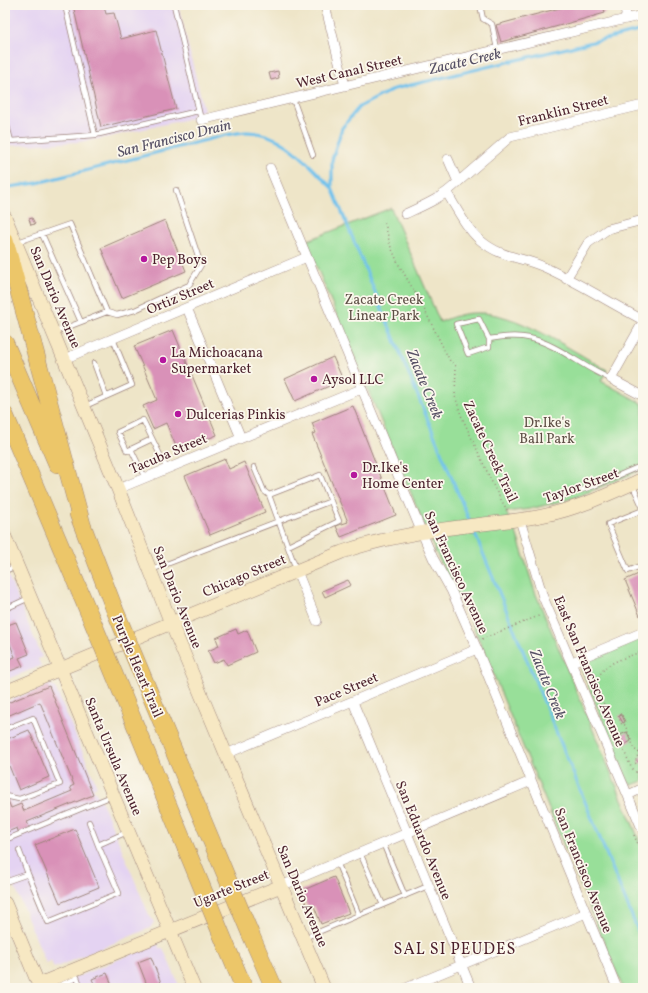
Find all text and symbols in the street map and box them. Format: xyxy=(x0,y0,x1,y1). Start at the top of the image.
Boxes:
water label: Zacate Creek xyxy=(426,44,503,81)
street label: West Canal Street xyxy=(294,51,404,94)
street label: Franklin Street xyxy=(516,91,611,132)
water label: San Francisco Drain xyxy=(115,115,234,164)
street label: San Dario Avenue xyxy=(25,244,85,352)
place label: Pep Boys xyxy=(152,251,207,270)
marker: Pep Boys xyxy=(139,254,149,264)
street label: Ortiz Street xyxy=(144,275,217,320)
park label: Zacate Creek Linear Park xyxy=(345,291,424,326)
place label: La Michoacana Supermarket xyxy=(171,344,263,379)
water label: Zacate Creek xyxy=(400,346,447,423)
marker: La Michoacana Supermarket xyxy=(158,355,168,365)
place label: Aysol LLC xyxy=(322,371,384,390)
marker: Aysol LLC xyxy=(309,374,319,384)
street label: Zacate Creek Trail xyxy=(458,398,522,506)
place label: Dulcerias Pinkis xyxy=(186,406,286,425)
marker: Dulcerias Pinkis xyxy=(173,409,183,419)
park label: Dr.Ike's Ball Park xyxy=(519,414,575,449)
street label: Tacuba Street xyxy=(127,429,210,479)
place label: Dr.Ike's Home Center xyxy=(362,459,443,494)
street label: Taylor Street xyxy=(541,464,622,509)
marker: Dr.Ike's Home Center xyxy=(349,470,359,480)
street label: San Francisco Avenue xyxy=(419,508,493,637)
street label: San Dario Avenue xyxy=(147,543,206,652)
street label: Chicago Street xyxy=(200,550,289,603)
street label: East San Francisco Avenue xyxy=(548,593,629,750)
street label: Purple Heart Trail xyxy=(106,612,167,721)
water label: Zacate Creek xyxy=(523,646,570,723)
street label: Pace Street xyxy=(312,668,381,712)
street label: Santa Ursula Avenue xyxy=(79,695,146,819)
street label: San Eduardo Avenue xyxy=(390,778,455,903)
street label: San Francisco Avenue xyxy=(549,805,617,936)
street label: San Dario Avenue xyxy=(272,843,332,951)
street label: Ugarte Street xyxy=(191,866,272,913)
district label: SAL SI PEUDES xyxy=(394,939,516,961)

